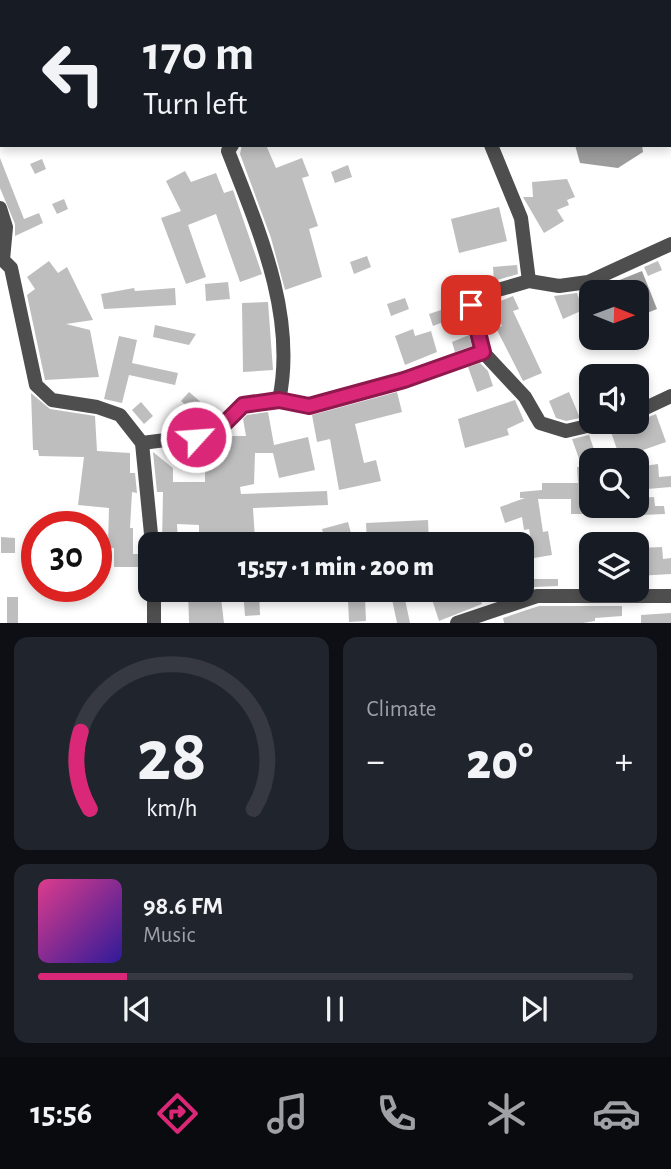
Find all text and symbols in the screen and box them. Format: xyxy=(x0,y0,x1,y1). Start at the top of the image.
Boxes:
icon: left xyxy=(28,28,119,119)
text: 170 m xyxy=(143,30,254,79)
text: Turn left xyxy=(143,88,247,120)
pin xyxy=(441,275,501,335)
north arrow xyxy=(579,280,649,350)
map controls xyxy=(579,280,649,602)
icon: arrive xyxy=(452,286,490,324)
button: sound xyxy=(579,364,649,434)
position arrow xyxy=(159,400,233,474)
button: search xyxy=(579,448,649,518)
speed limit sign: 30 xyxy=(21,511,112,602)
button: layers xyxy=(579,532,649,602)
text: 15:57 · 1 min · 200 m xyxy=(238,554,434,580)
text: Climate xyxy=(367,698,436,721)
text: 28 xyxy=(136,722,206,795)
text: 20° xyxy=(466,736,533,788)
text: − xyxy=(367,743,385,781)
text: + xyxy=(615,743,633,781)
text: km/h xyxy=(145,796,197,821)
text: 98.6 FM xyxy=(143,893,223,919)
text: Music xyxy=(143,924,195,947)
icon: previous xyxy=(118,990,156,1028)
icon: pause xyxy=(316,990,354,1028)
icon: next xyxy=(515,990,553,1028)
icon: directions xyxy=(153,1089,202,1138)
icon: music xyxy=(263,1089,312,1138)
icon: phone xyxy=(372,1089,421,1138)
icon: climate xyxy=(482,1089,531,1138)
icon: car xyxy=(592,1089,641,1138)
text: 15:56 xyxy=(30,1097,92,1129)

